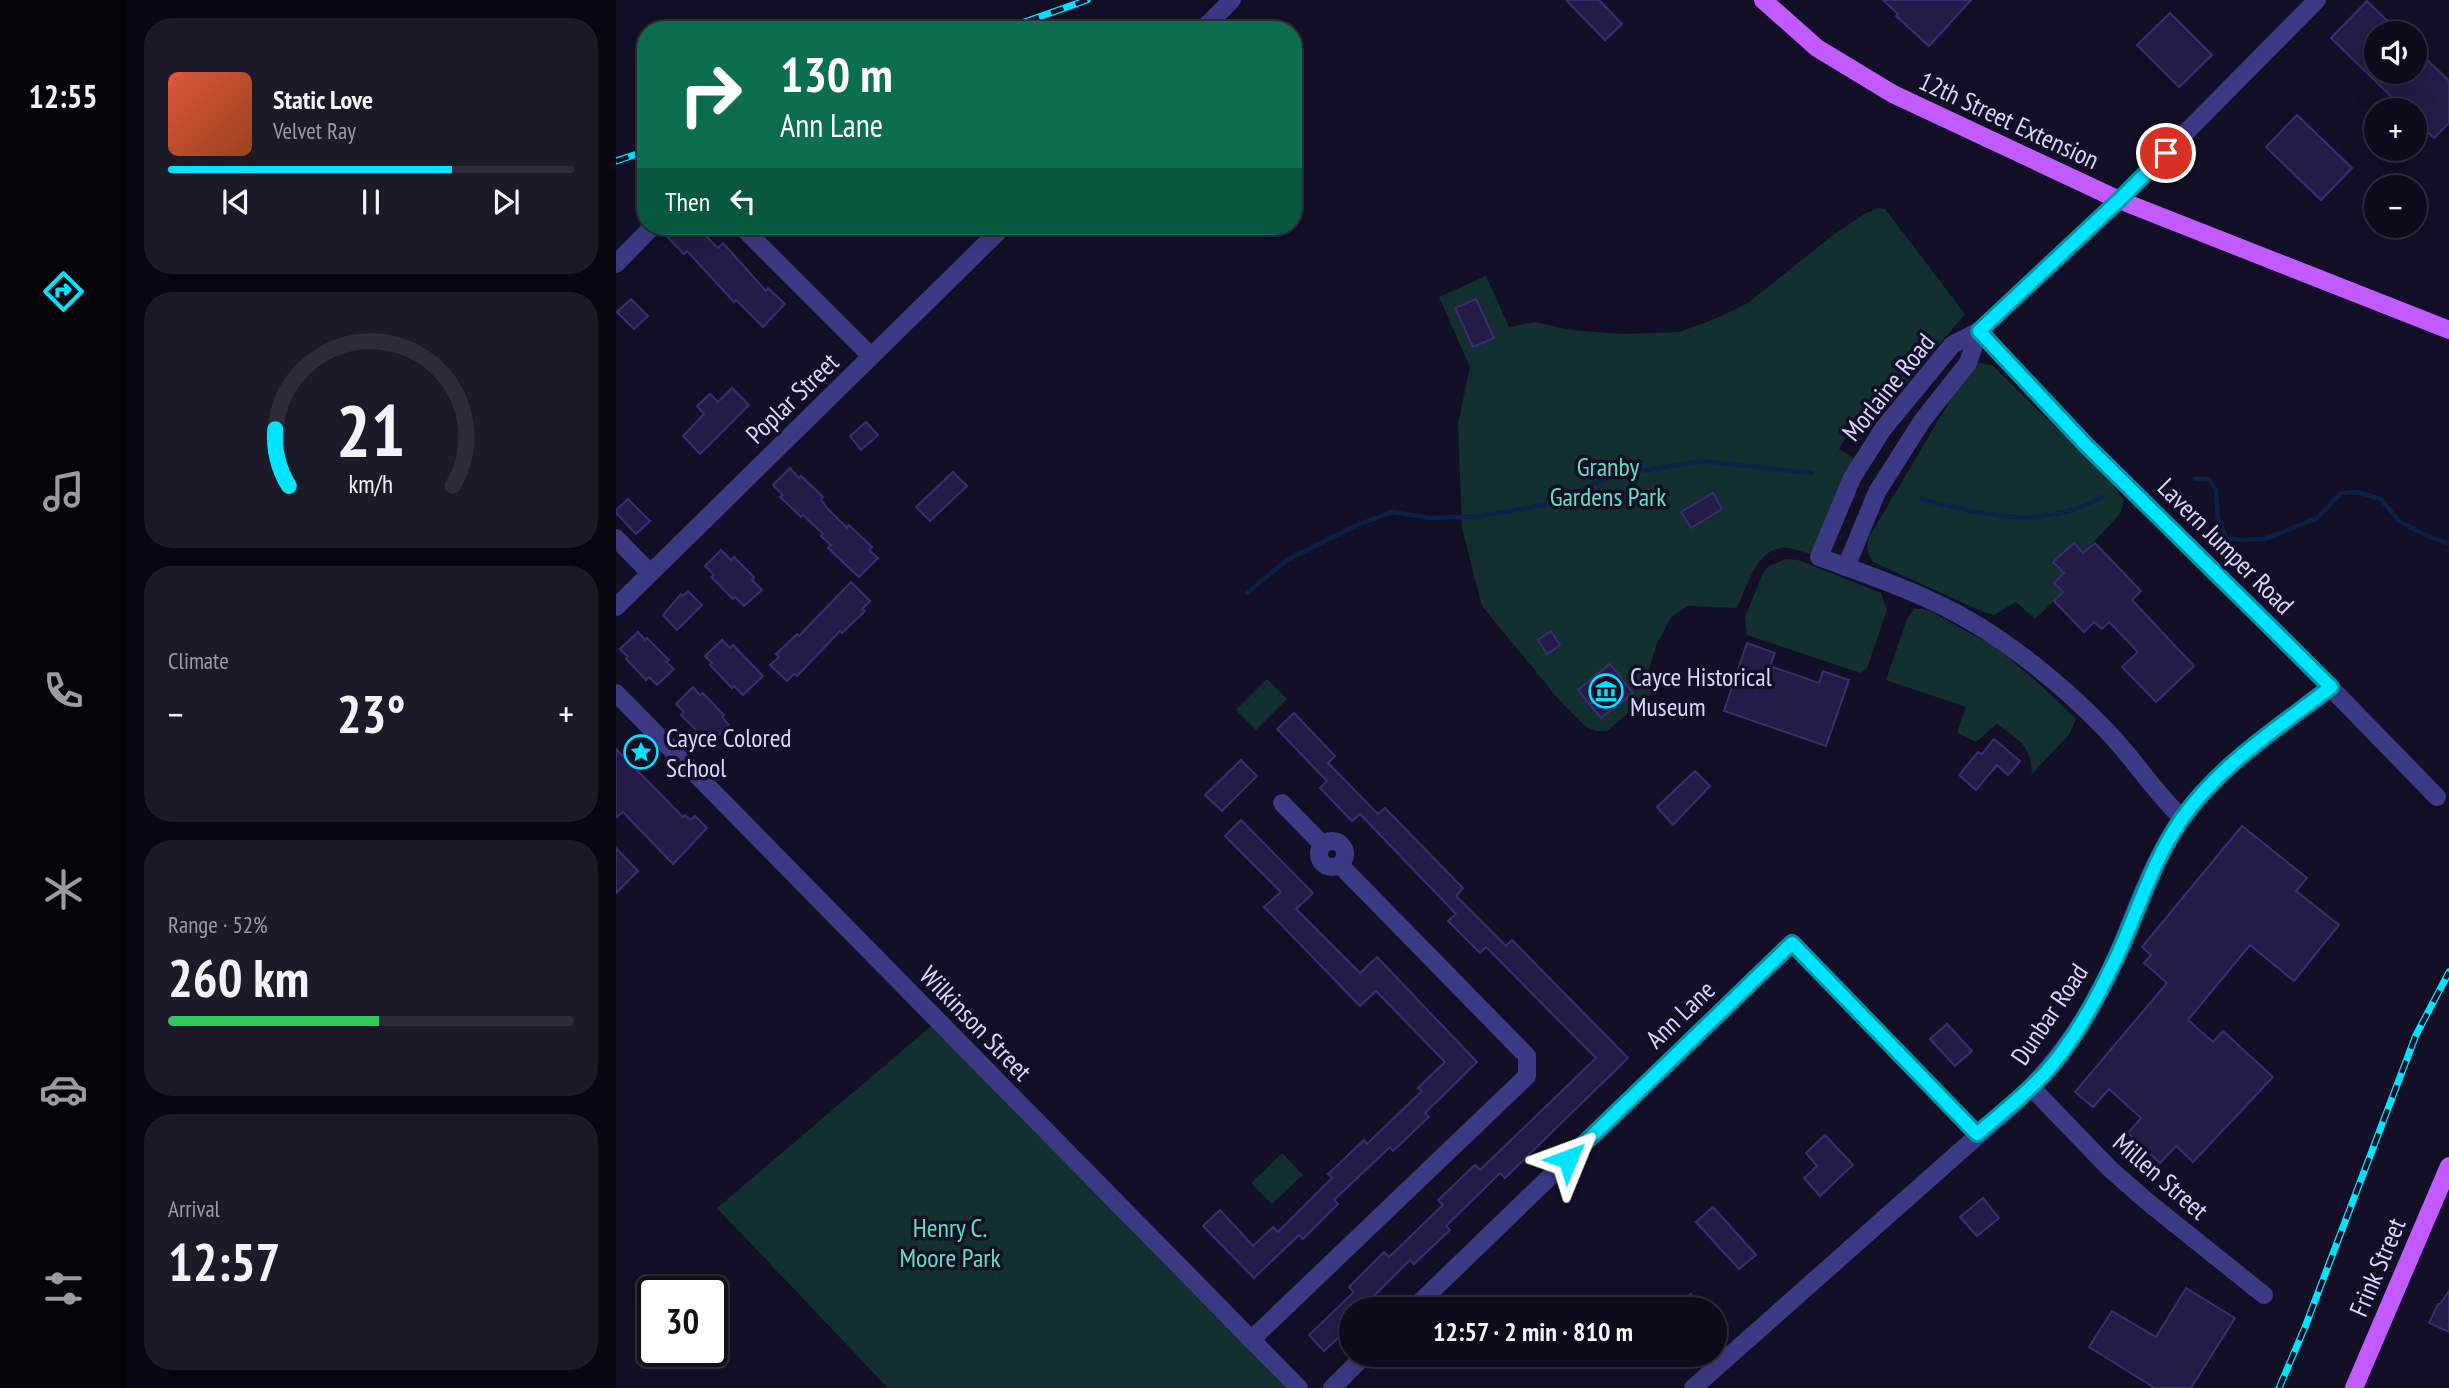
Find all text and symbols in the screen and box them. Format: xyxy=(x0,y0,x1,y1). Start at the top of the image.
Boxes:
map controls xyxy=(2364,21,2427,238)
button: sound xyxy=(2364,21,2427,84)
text: 130 m xyxy=(780,42,893,106)
icon: right xyxy=(665,49,756,140)
street label: 12th Street Extension xyxy=(1914,64,2104,176)
text: 12:55 xyxy=(28,75,98,117)
text: Static Love xyxy=(273,83,373,116)
button: + xyxy=(2364,98,2427,161)
text: Ann Lane xyxy=(780,104,883,146)
text: Velvet Ray xyxy=(273,116,356,145)
pin xyxy=(2136,123,2196,183)
icon: arrive xyxy=(2147,134,2185,172)
button: − xyxy=(2364,175,2427,238)
icon: left xyxy=(724,182,762,220)
icon: previous xyxy=(217,183,255,221)
icon: pause xyxy=(352,183,390,221)
icon: next xyxy=(487,183,525,221)
text: Then xyxy=(665,185,710,218)
icon: directions xyxy=(39,267,88,316)
street label: Morlaine Road xyxy=(1835,326,1941,448)
street label: Poplar Street xyxy=(739,346,845,450)
text: 21 xyxy=(336,382,406,476)
park label: Granby Gardens Park xyxy=(1550,450,1666,513)
icon: music xyxy=(39,467,88,516)
text: km/h xyxy=(349,468,393,500)
street label: Lavern Jumper Road xyxy=(2151,471,2301,621)
text: Climate xyxy=(168,646,229,675)
place label: Cayce Historical Museum xyxy=(1630,660,1772,723)
icon: phone xyxy=(39,666,88,715)
museum icon: Cayce Historical Museum xyxy=(1587,672,1625,710)
text: 23° xyxy=(337,680,405,747)
text: − xyxy=(168,689,184,738)
text: + xyxy=(558,689,574,738)
place label: Cayce Colored School xyxy=(666,721,792,784)
place icon: Cayce Colored School xyxy=(622,733,660,771)
icon: climate xyxy=(39,865,88,914)
text: Range · 52% xyxy=(168,910,268,939)
text: 260 km xyxy=(168,944,309,1011)
street label: Dunbar Road xyxy=(2003,957,2095,1071)
street label: Wilkinson Street xyxy=(913,959,1039,1087)
street label: Ann Lane xyxy=(1638,973,1722,1055)
icon: car xyxy=(39,1065,88,1114)
position arrow xyxy=(1531,1122,1605,1196)
street label: Millen Street xyxy=(2106,1126,2216,1226)
text: Arrival xyxy=(168,1194,220,1223)
park label: Henry C. Moore Park xyxy=(899,1211,1001,1274)
street label: Frink Street xyxy=(2342,1213,2412,1321)
text: 12:57 xyxy=(168,1228,280,1295)
icon: filters xyxy=(39,1264,88,1313)
speed limit sign: 30 xyxy=(637,1276,728,1367)
text: 12:57 · 2 min · 810 m xyxy=(1433,1315,1633,1348)

